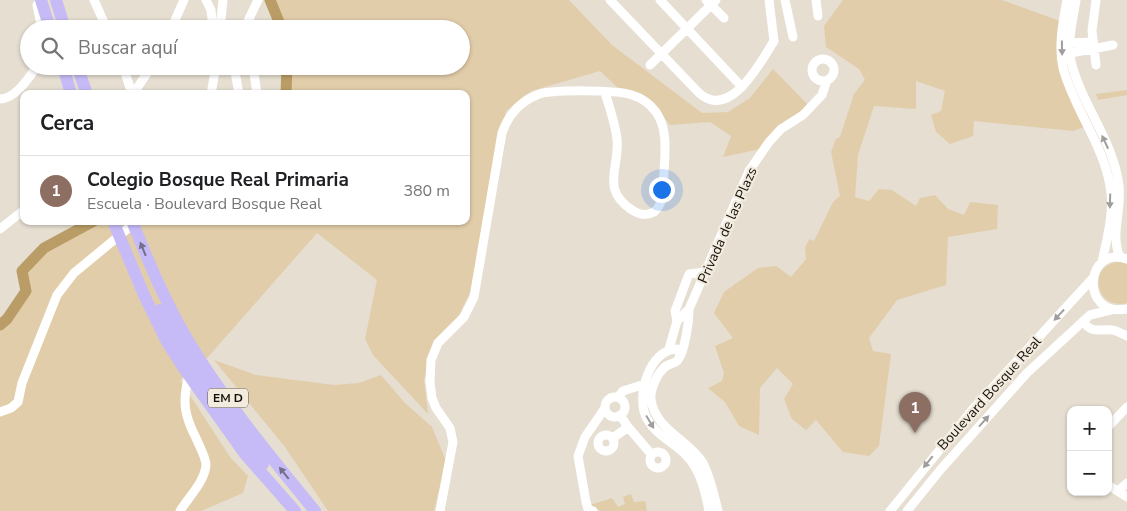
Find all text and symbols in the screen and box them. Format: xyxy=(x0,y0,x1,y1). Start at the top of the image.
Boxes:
search box xyxy=(20,20,470,75)
icon: search xyxy=(38,34,66,62)
text: Buscar aquí xyxy=(78,35,177,61)
one-way arrow xyxy=(1058,41,1066,57)
text: Cerca xyxy=(40,109,94,137)
one-way arrow xyxy=(1101,135,1109,149)
street label: Privada de las Plazs xyxy=(693,164,762,286)
text: Colegio Bosque Real Primaria xyxy=(87,167,349,193)
your location xyxy=(649,177,675,203)
text: 1 xyxy=(51,180,61,202)
text: 380 m xyxy=(403,180,450,202)
text: Escuela · Boulevard Bosque Real xyxy=(87,193,322,215)
one-way arrow xyxy=(1106,194,1114,210)
one-way arrow xyxy=(139,241,147,256)
one-way arrow xyxy=(1053,308,1065,320)
street label: Boulevard Bosque Real xyxy=(933,332,1046,454)
road number: EM D xyxy=(208,388,248,408)
pin: 1 xyxy=(899,392,931,433)
map controls xyxy=(1067,406,1112,496)
button: + xyxy=(1067,406,1112,451)
one-way arrow xyxy=(645,415,654,429)
one-way arrow xyxy=(978,415,990,427)
button: − xyxy=(1067,451,1112,496)
one-way arrow xyxy=(922,455,933,468)
one-way arrow xyxy=(279,467,290,480)

